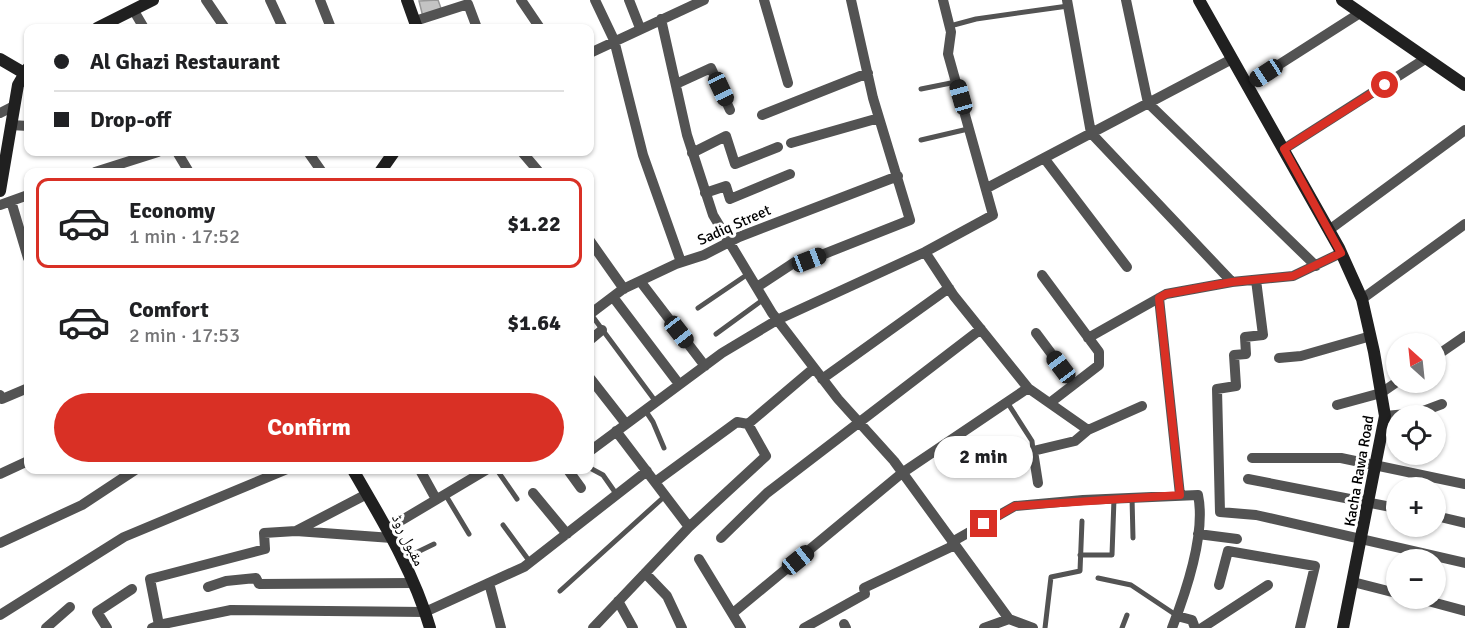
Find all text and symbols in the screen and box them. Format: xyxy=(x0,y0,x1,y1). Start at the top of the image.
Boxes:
text: Al Ghazi Restaurant xyxy=(90,48,280,75)
car xyxy=(1246,56,1286,90)
car xyxy=(705,69,737,109)
route start xyxy=(1371,71,1398,98)
car xyxy=(947,77,975,117)
text: Drop-off xyxy=(90,106,171,133)
icon: car xyxy=(57,196,111,250)
text: Economy xyxy=(129,197,215,224)
street label: Sadiq Street xyxy=(695,201,773,249)
text: $1.22 xyxy=(507,210,561,237)
text: 1 min · 17:52 xyxy=(129,224,240,249)
car xyxy=(789,245,829,275)
icon: car xyxy=(57,295,111,349)
text: Comfort xyxy=(129,296,209,323)
text: $1.64 xyxy=(507,309,561,336)
car xyxy=(661,312,697,352)
text: 2 min · 17:53 xyxy=(129,323,240,348)
north arrow xyxy=(1386,333,1446,393)
map controls xyxy=(1386,333,1446,609)
car xyxy=(1043,347,1079,387)
button: Confirm xyxy=(54,393,564,462)
button: locate xyxy=(1386,405,1446,465)
street label: Kacha Rawa Road xyxy=(1340,414,1378,528)
callout: 2 min xyxy=(934,437,1034,479)
text: 2 min xyxy=(959,444,1008,469)
button: + xyxy=(1386,477,1446,537)
route end xyxy=(970,510,997,537)
street label: مقبول روڈ xyxy=(387,511,428,569)
car xyxy=(778,542,818,578)
button: − xyxy=(1386,549,1446,609)

